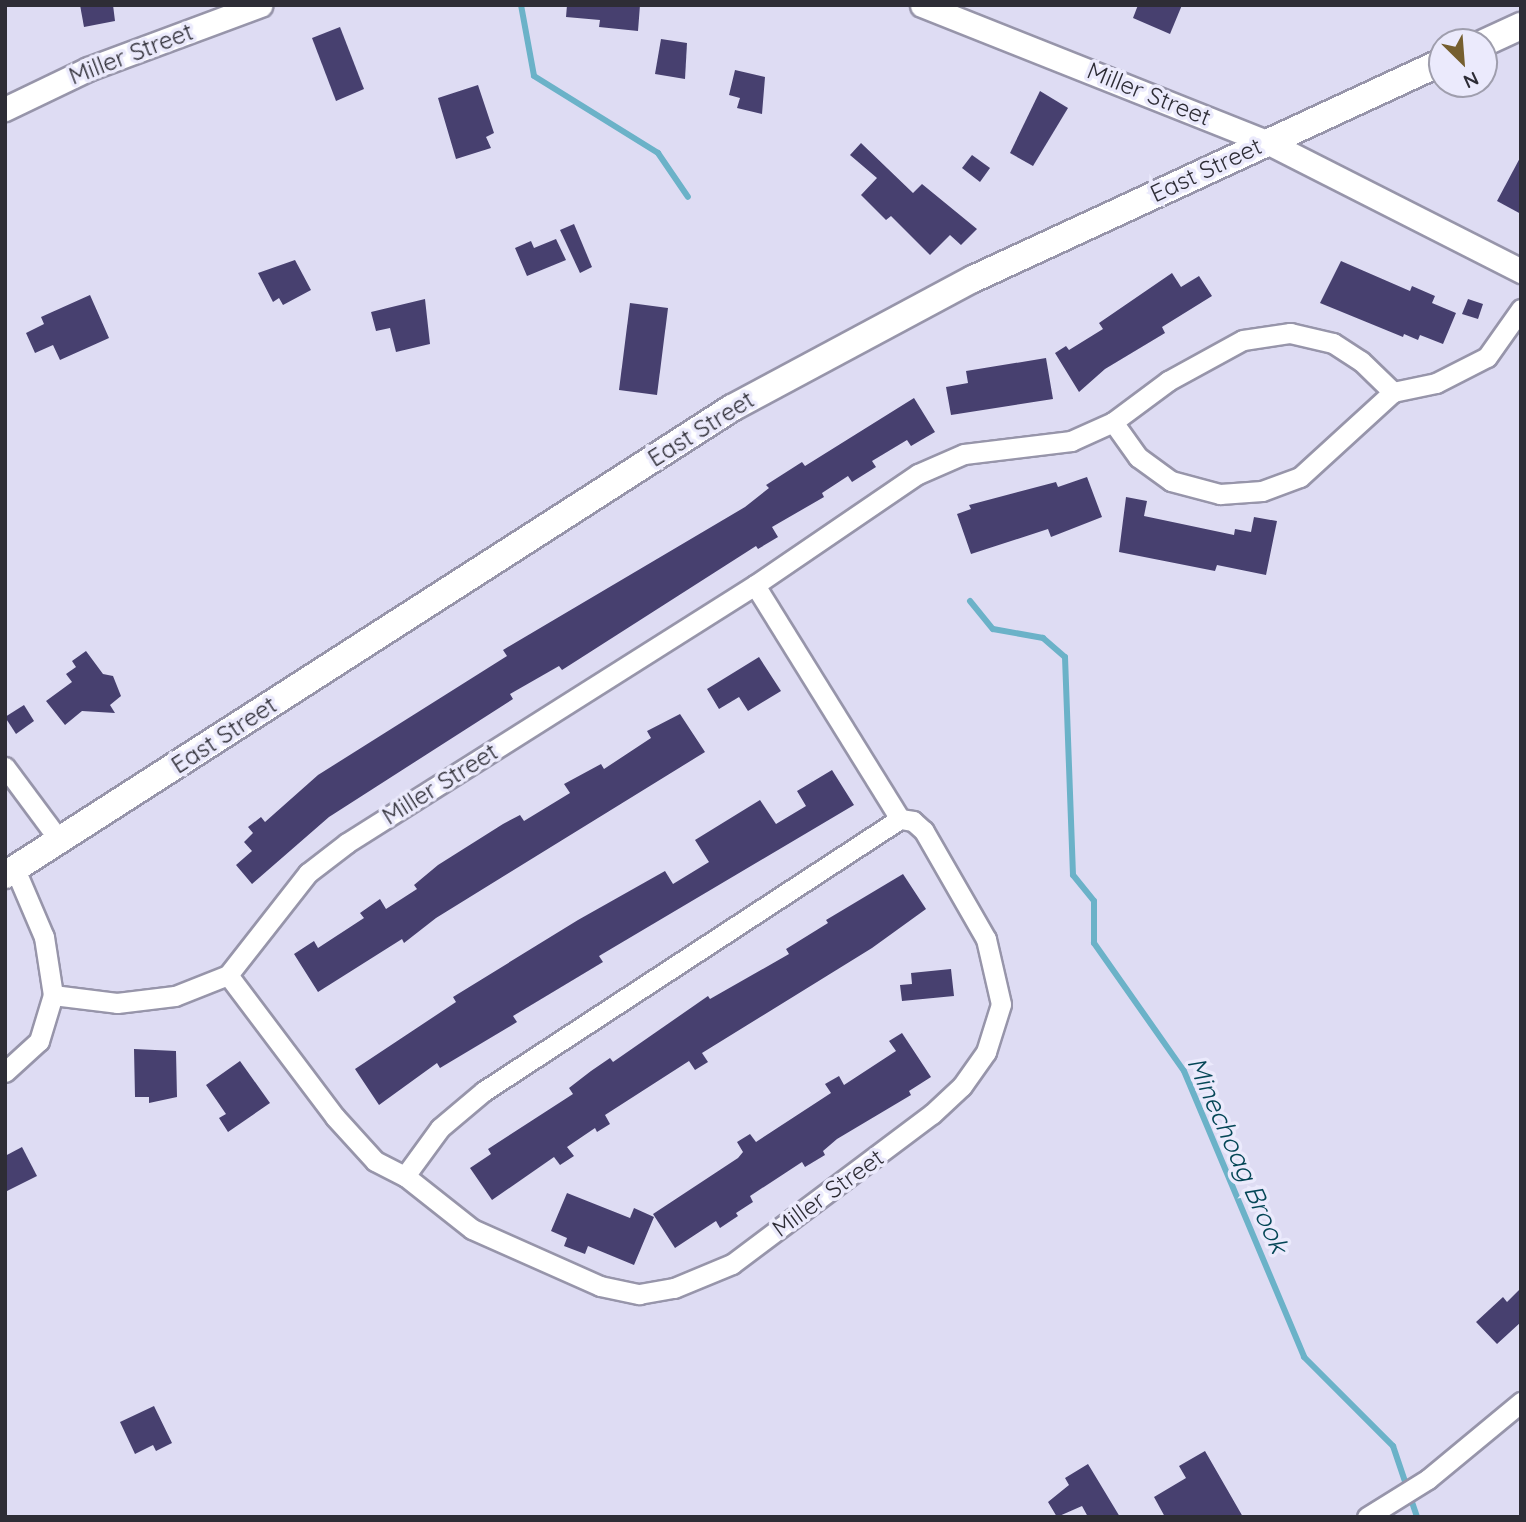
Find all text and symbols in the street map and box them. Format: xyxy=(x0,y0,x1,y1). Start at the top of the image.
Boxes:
street label: Miller Street xyxy=(65,17,197,91)
north arrow xyxy=(1428,28,1498,98)
street label: Miller Street xyxy=(1083,56,1215,132)
text: N xyxy=(1460,66,1482,94)
street label: East Street xyxy=(1146,132,1266,208)
street label: East Street xyxy=(643,385,759,473)
street label: East Street xyxy=(166,690,282,780)
street label: Miller Street xyxy=(377,737,503,831)
water label: Minechoag Brook xyxy=(1181,1052,1295,1258)
street label: Miller Street xyxy=(767,1143,889,1243)

